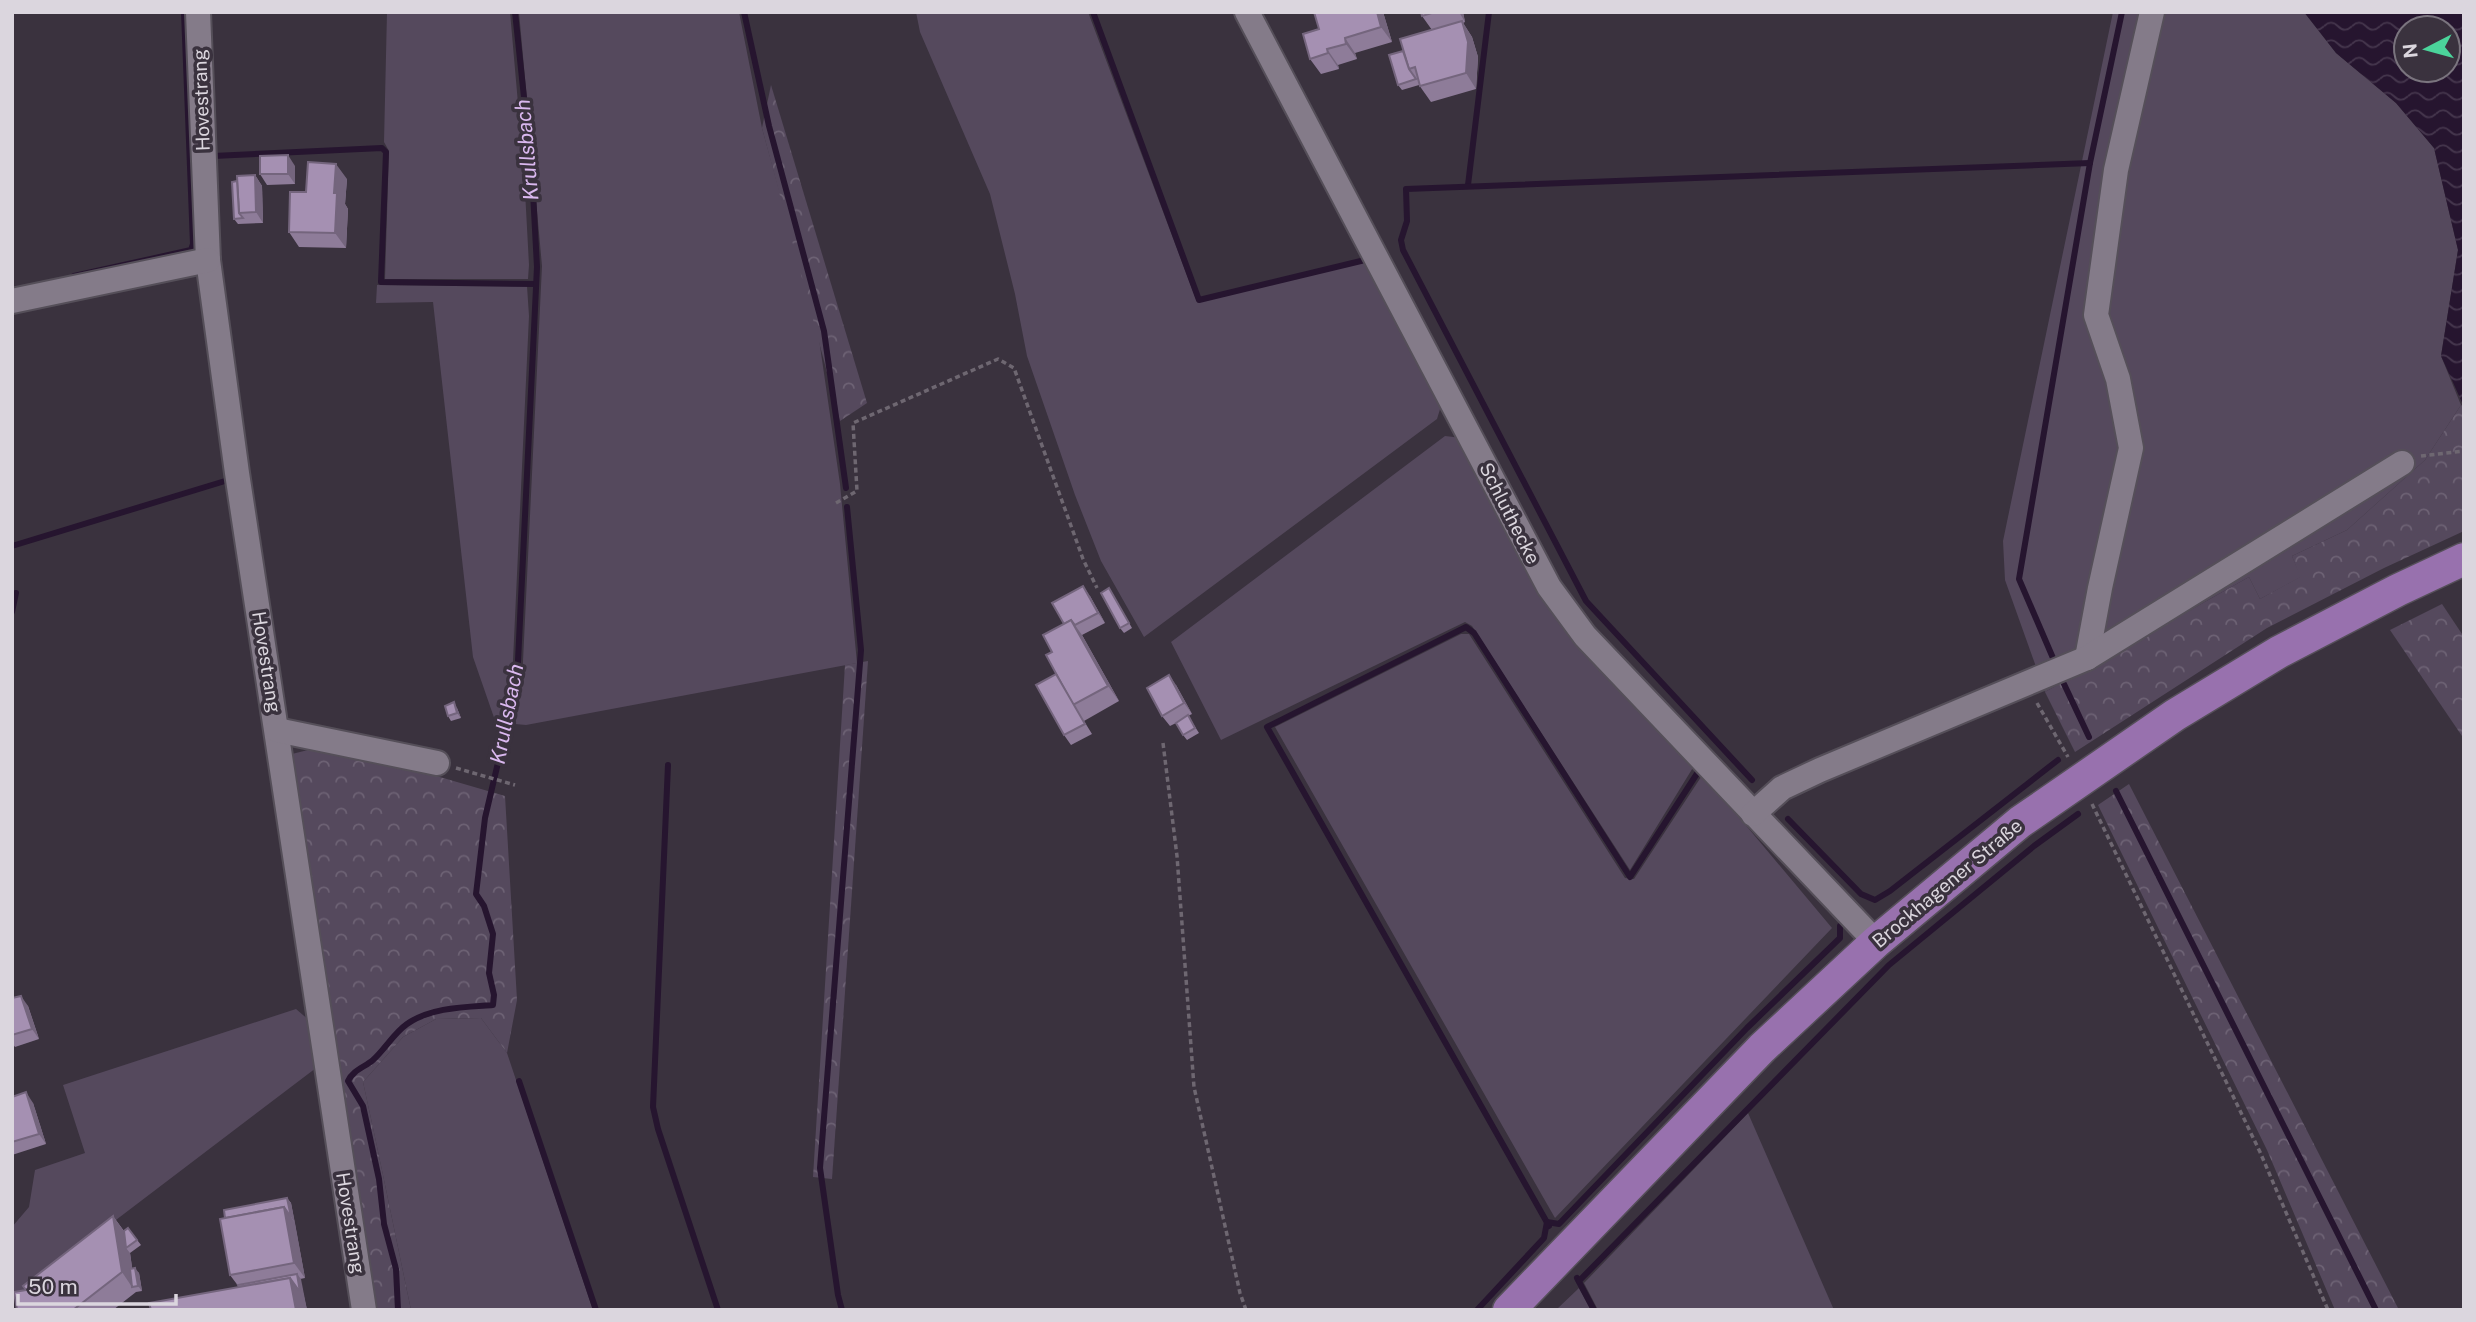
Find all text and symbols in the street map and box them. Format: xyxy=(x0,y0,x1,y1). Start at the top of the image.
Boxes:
north arrow xyxy=(2392,14,2462,84)
text: N xyxy=(2398,42,2422,59)
street label: Hovestrang xyxy=(188,48,214,151)
water label: Krullsbach xyxy=(510,98,543,202)
street label: Schluthecke xyxy=(1475,459,1545,567)
street label: Hovestrang xyxy=(248,610,286,714)
water label: Krullsbach xyxy=(485,662,528,766)
street label: Brockhagener Straße xyxy=(1868,814,2026,952)
street label: Hovestrang xyxy=(332,1171,370,1275)
scale bar xyxy=(18,1262,175,1306)
text: 50 m xyxy=(28,1274,78,1299)

